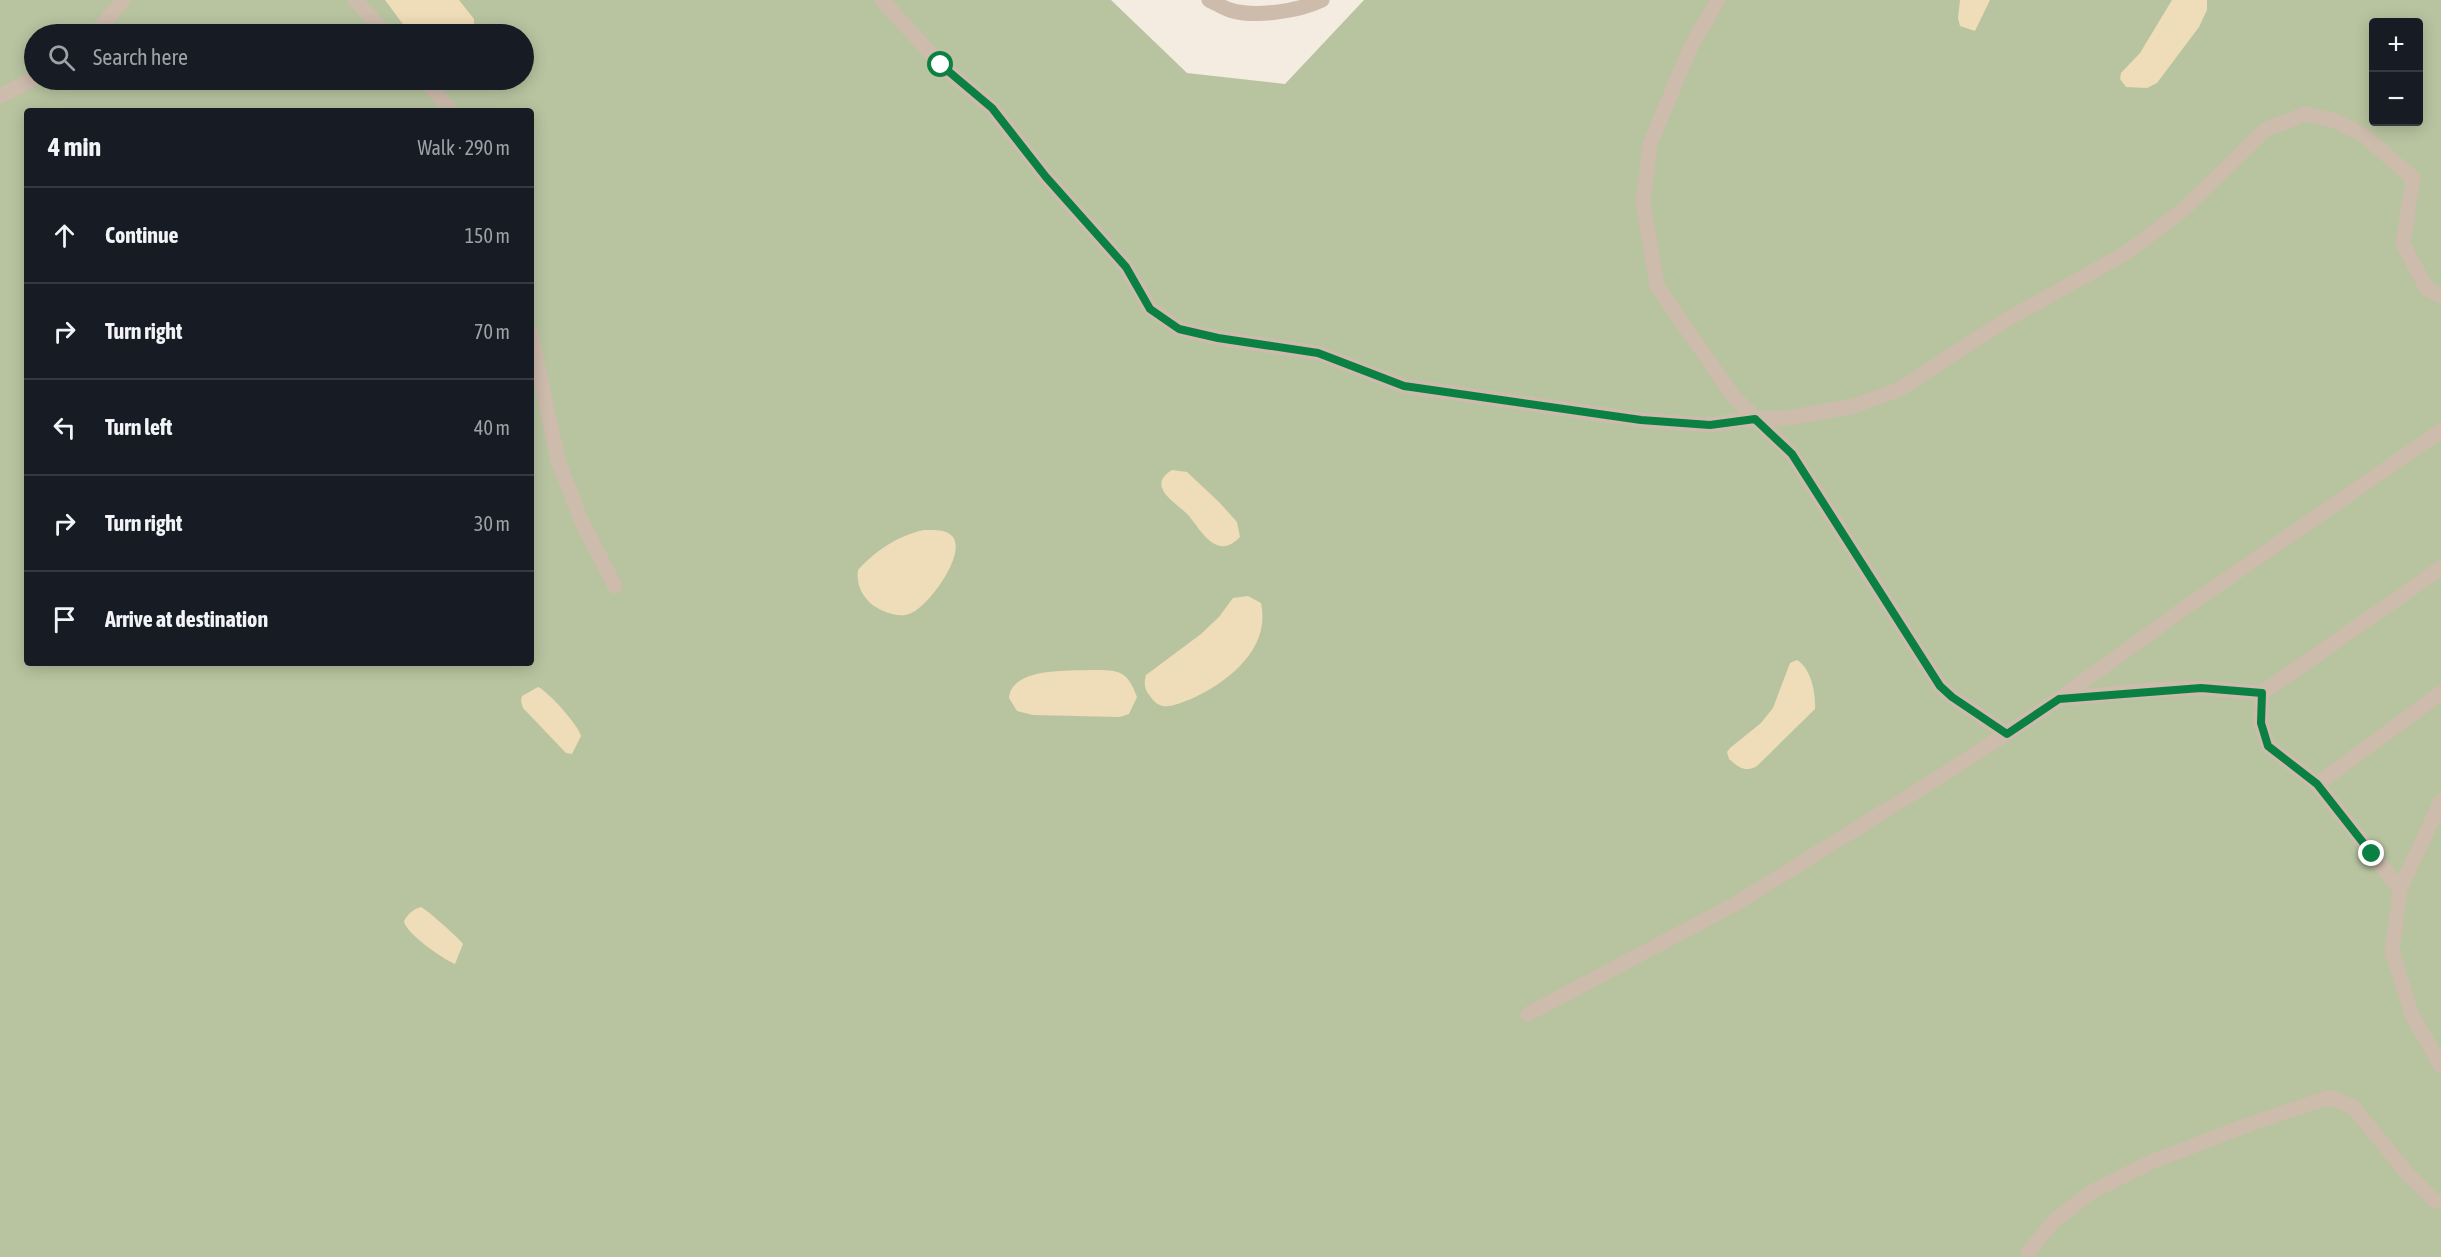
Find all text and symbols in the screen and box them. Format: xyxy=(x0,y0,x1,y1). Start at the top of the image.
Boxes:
map controls xyxy=(2369,18,2423,126)
button: + xyxy=(2369,18,2423,72)
search box xyxy=(24,24,534,90)
icon: search xyxy=(45,41,78,74)
text: Search here xyxy=(93,44,188,70)
route start xyxy=(927,51,953,77)
button: − xyxy=(2369,72,2423,126)
text: 4 min xyxy=(48,132,101,162)
text: Walk · 290 m xyxy=(418,136,510,159)
icon: ahead xyxy=(48,219,81,252)
text: Continue xyxy=(105,222,179,248)
text: 150 m xyxy=(465,224,510,247)
icon: right xyxy=(48,315,81,348)
text: Turn right xyxy=(105,318,182,344)
text: 70 m xyxy=(474,320,510,343)
icon: left xyxy=(48,411,81,444)
text: Turn left xyxy=(105,414,172,440)
text: 40 m xyxy=(474,416,510,439)
icon: right xyxy=(48,507,81,540)
text: Turn right xyxy=(105,510,182,536)
text: 30 m xyxy=(474,512,510,535)
icon: arrive xyxy=(48,603,81,636)
text: Arrive at destination xyxy=(105,606,268,632)
route end xyxy=(2358,840,2384,866)

